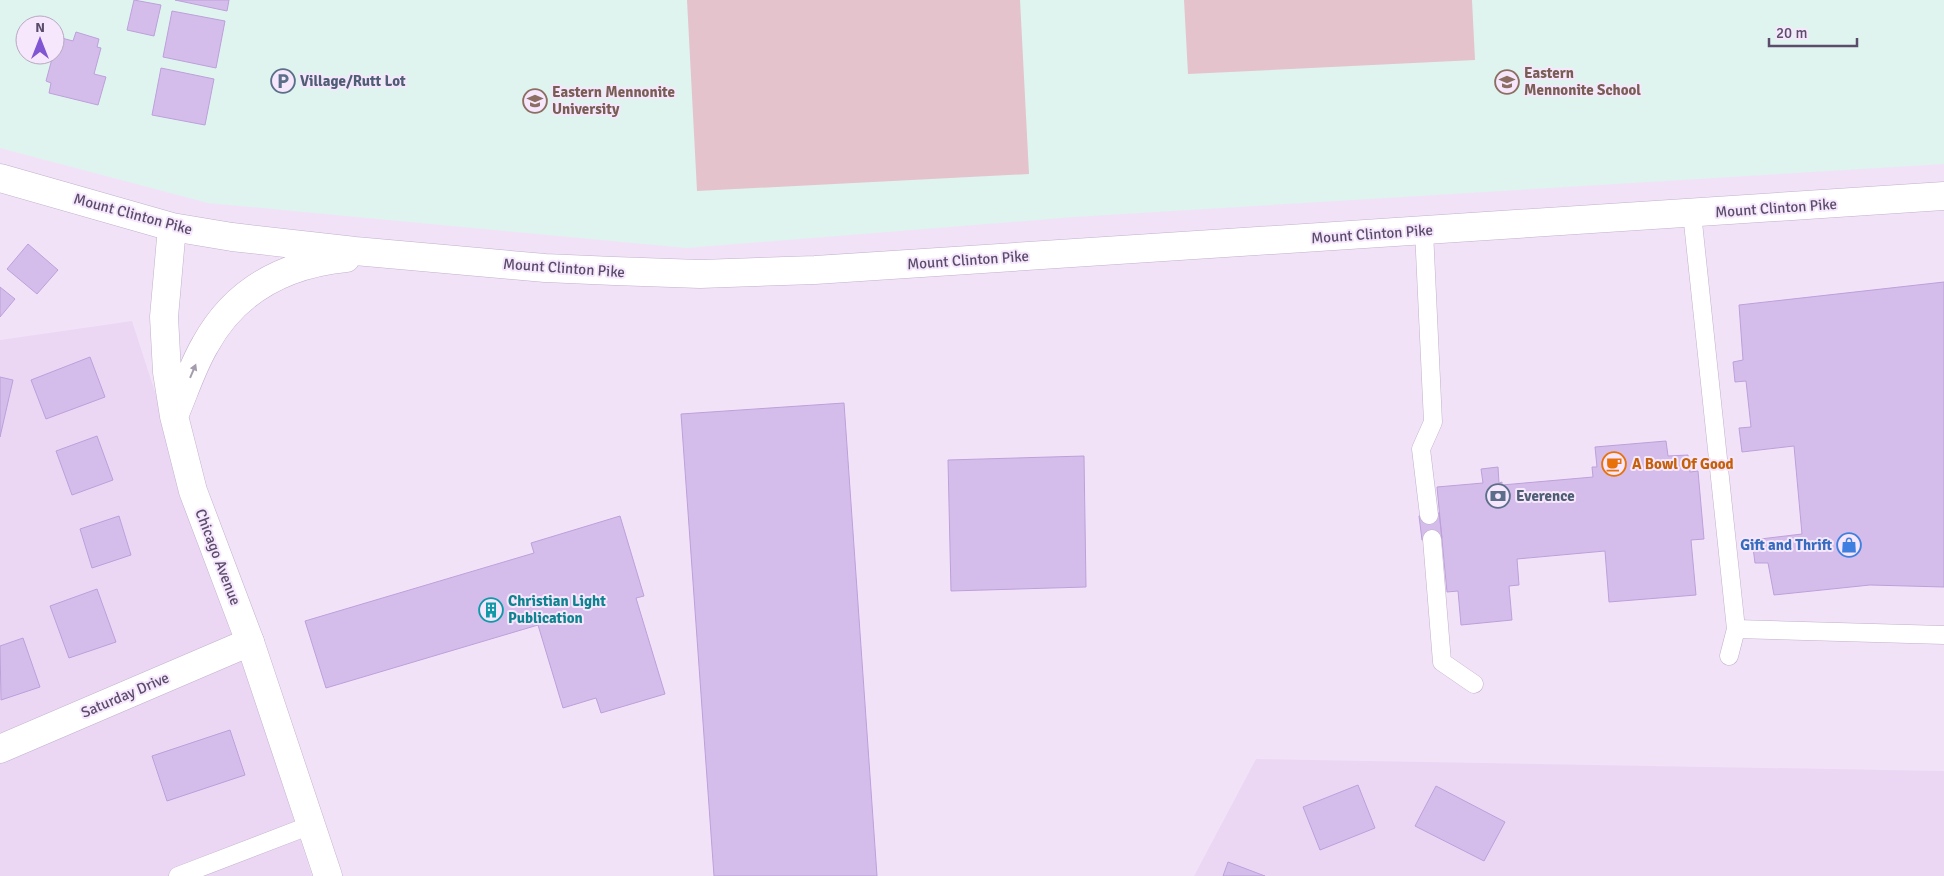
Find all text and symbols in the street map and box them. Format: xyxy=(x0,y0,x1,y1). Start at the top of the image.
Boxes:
north arrow xyxy=(15,15,65,65)
scale bar xyxy=(1769,15,1856,47)
text: N xyxy=(35,19,45,36)
text: 20 m xyxy=(1776,24,1807,42)
place label: Eastern Mennonite School xyxy=(1524,64,1641,99)
parking icon: Village/Rutt Lot xyxy=(270,68,296,94)
school or university icon: Eastern Mennonite School xyxy=(1494,69,1520,95)
place label: Village/Rutt Lot xyxy=(300,72,406,90)
place label: Eastern Mennonite University xyxy=(552,83,675,118)
school or university icon: Eastern Mennonite University xyxy=(522,88,548,114)
street label: Mount Clinton Pike xyxy=(72,189,194,239)
street label: Mount Clinton Pike xyxy=(1714,195,1838,221)
street label: Mount Clinton Pike xyxy=(1310,221,1434,247)
street label: Mount Clinton Pike xyxy=(906,247,1030,273)
street label: Mount Clinton Pike xyxy=(502,255,626,281)
one-way arrow xyxy=(190,364,198,378)
cafe icon: A Bowl Of Good xyxy=(1601,451,1627,477)
place label: A Bowl Of Good xyxy=(1632,455,1734,473)
bank icon: Everence xyxy=(1485,483,1511,509)
place label: Everence xyxy=(1516,487,1575,505)
street label: Chicago Avenue xyxy=(191,506,245,608)
shop icon: Gift and Thrift xyxy=(1836,532,1862,558)
place label: Gift and Thrift xyxy=(1740,536,1833,554)
place label: Christian Light Publication xyxy=(508,592,606,627)
building icon: Christian Light Publication xyxy=(478,597,504,623)
street label: Saturday Drive xyxy=(78,668,172,722)

